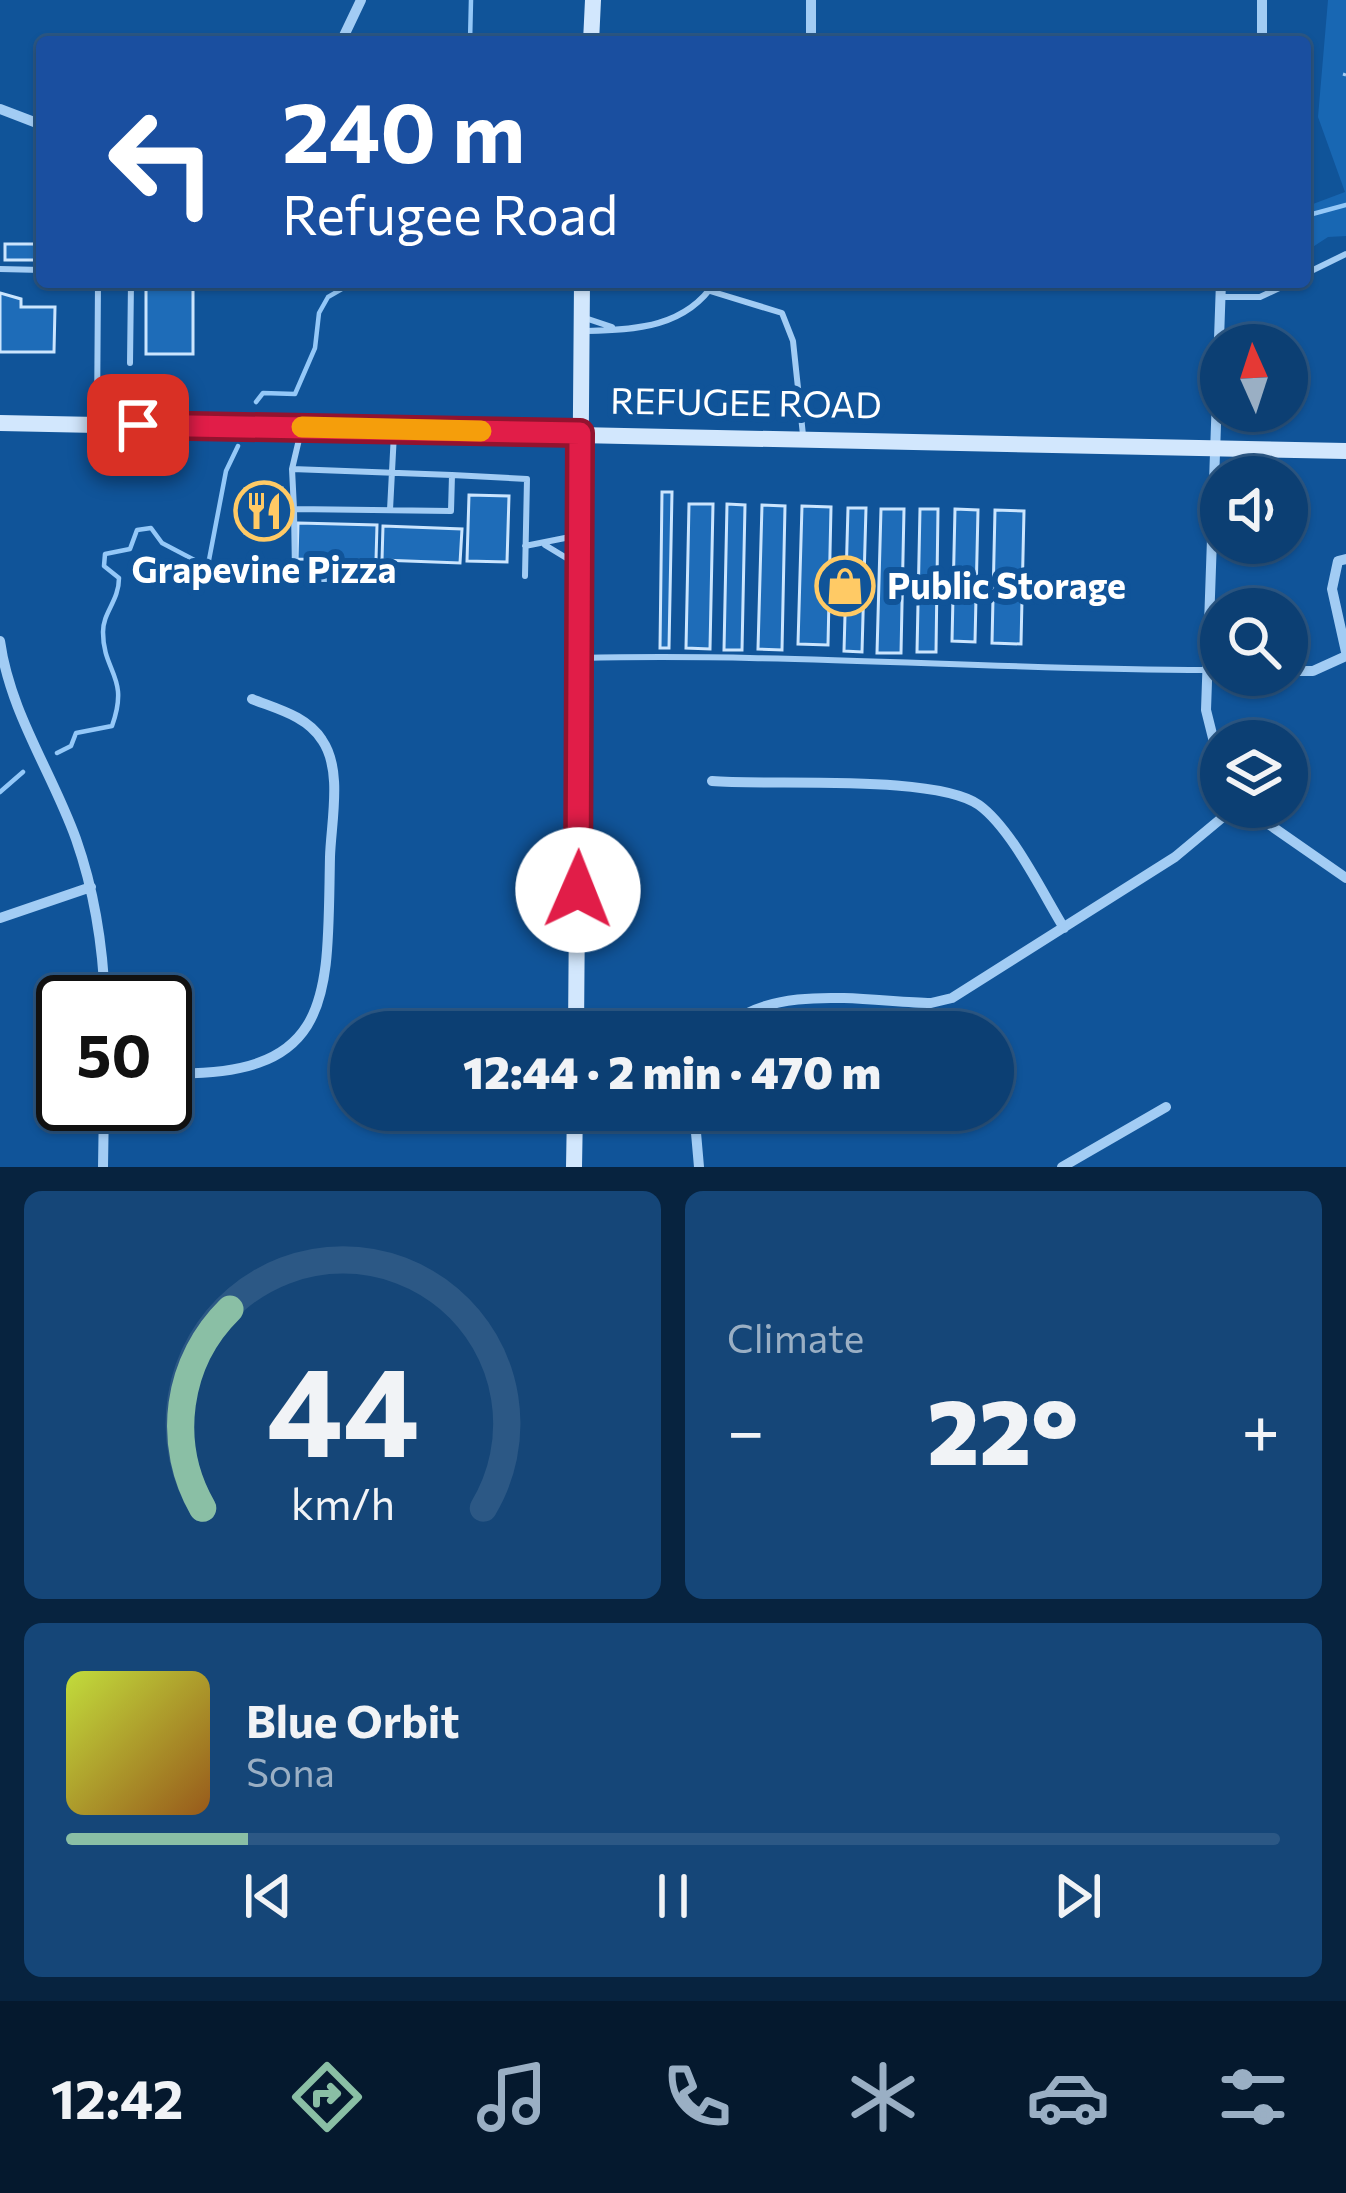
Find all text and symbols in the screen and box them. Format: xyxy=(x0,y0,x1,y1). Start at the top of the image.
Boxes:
text: 240 m xyxy=(282,78,525,180)
icon: left xyxy=(84,84,240,240)
text: Refugee Road xyxy=(282,180,618,246)
north arrow xyxy=(1200,324,1308,432)
map controls xyxy=(1200,324,1308,828)
pin xyxy=(87,374,189,476)
street label: REFUGEE ROAD xyxy=(610,377,882,425)
icon: arrive xyxy=(105,392,171,458)
button: sound xyxy=(1200,456,1308,564)
restaurant icon: Grapevine Pizza xyxy=(233,480,295,542)
place label: Grapevine Pizza xyxy=(131,546,397,590)
shop icon: Public Storage xyxy=(814,555,876,617)
place label: Public Storage xyxy=(887,562,1126,606)
button: search xyxy=(1200,588,1308,696)
button: layers xyxy=(1200,720,1308,828)
position arrow xyxy=(515,827,641,953)
speed limit sign: 50 xyxy=(36,975,192,1131)
text: 12:44 · 2 min · 470 m xyxy=(463,1043,881,1098)
text: Climate xyxy=(727,1313,864,1361)
text: 44 xyxy=(266,1330,419,1483)
text: 22° xyxy=(927,1373,1079,1484)
text: − xyxy=(727,1388,765,1469)
text: + xyxy=(1241,1388,1280,1469)
text: km/h xyxy=(290,1476,395,1529)
text: Blue Orbit xyxy=(246,1692,459,1747)
text: Sona xyxy=(246,1747,335,1795)
icon: previous xyxy=(235,1863,301,1929)
icon: pause xyxy=(640,1863,706,1929)
icon: next xyxy=(1045,1863,1111,1929)
icon: directions xyxy=(285,2055,369,2139)
icon: music xyxy=(470,2055,554,2139)
icon: phone xyxy=(655,2055,739,2139)
icon: climate xyxy=(841,2055,925,2139)
icon: car xyxy=(1026,2055,1110,2139)
icon: filters xyxy=(1211,2055,1295,2139)
text: 12:42 xyxy=(51,2064,184,2130)

